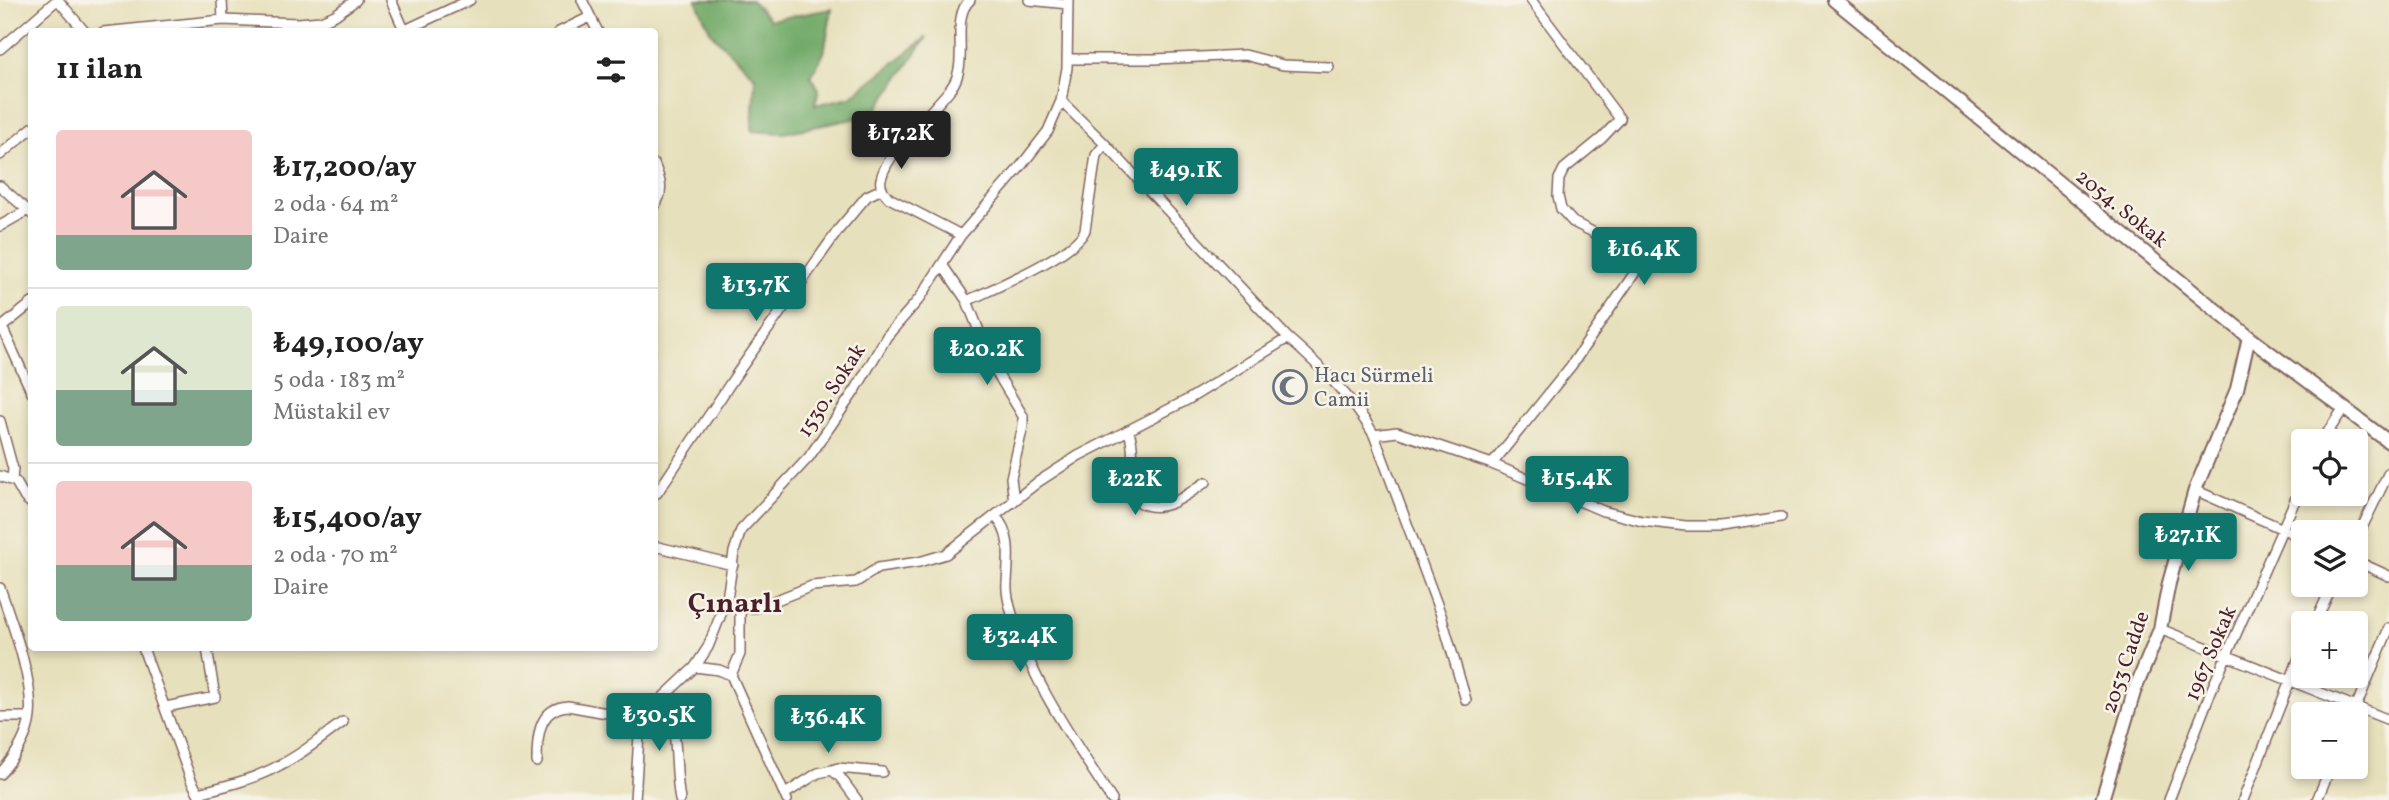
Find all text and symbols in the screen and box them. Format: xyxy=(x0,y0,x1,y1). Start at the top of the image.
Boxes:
text: 11 ilan xyxy=(56,49,143,91)
icon: filters xyxy=(592,51,630,89)
pin: ₺17.2K xyxy=(844,111,958,171)
text: ₺17.2K xyxy=(868,118,934,150)
text: ₺17,200/ay xyxy=(273,147,417,189)
pin: ₺49.1K xyxy=(1129,148,1243,208)
text: ₺49.1K xyxy=(1150,155,1222,187)
icon: home xyxy=(112,158,196,242)
street label: 2054. Sokak xyxy=(2069,163,2174,256)
text: 2 oda · 64 m² xyxy=(273,189,398,221)
text: Daire xyxy=(273,221,329,253)
pin: ₺16.4K xyxy=(1587,228,1701,287)
text: ₺16.4K xyxy=(1608,234,1680,266)
pin: ₺13.7K xyxy=(699,264,813,323)
text: ₺13.7K xyxy=(722,270,790,302)
text: ₺49,100/ay xyxy=(273,323,424,365)
pin: ₺20.2K xyxy=(930,328,1044,387)
icon: home xyxy=(112,334,196,418)
text: ₺20.2K xyxy=(950,334,1024,366)
street label: 1530. Sokak xyxy=(791,338,874,443)
place label: Hacı Sürmeli Camii xyxy=(1314,362,1434,415)
text: 5 oda · 183 m² xyxy=(273,365,405,397)
mosque icon: Hacı Sürmeli Camii xyxy=(1271,368,1309,406)
text: Müstakil ev xyxy=(273,397,390,429)
map controls xyxy=(2291,429,2368,779)
button: locate xyxy=(2291,429,2368,506)
pin: ₺15.4K xyxy=(1520,456,1634,516)
pin: ₺22K xyxy=(1094,458,1176,517)
text: ₺15.4K xyxy=(1541,463,1613,495)
text: ₺22K xyxy=(1108,464,1162,496)
text: ₺15,400/ay xyxy=(273,498,422,540)
icon: home xyxy=(112,509,196,593)
pin: ₺27.1K xyxy=(2131,514,2245,573)
text: ₺27.1K xyxy=(2155,520,2221,552)
button: layers xyxy=(2291,520,2368,597)
text: 2 oda · 70 m² xyxy=(273,540,398,572)
text: Daire xyxy=(273,572,329,604)
district label: Çınarlı xyxy=(688,585,782,624)
street label: 1967 Sokak xyxy=(2178,601,2245,706)
street label: 2053 Cadde xyxy=(2095,607,2157,717)
button: + xyxy=(2291,611,2368,688)
pin: ₺32.4K xyxy=(963,614,1077,674)
text: ₺32.4K xyxy=(983,621,1057,653)
pin: ₺30.5K xyxy=(602,694,716,753)
pin: ₺36.4K xyxy=(771,696,885,755)
text: ₺30.5K xyxy=(622,700,696,732)
text: ₺36.4K xyxy=(790,702,866,734)
button: − xyxy=(2291,702,2368,779)

